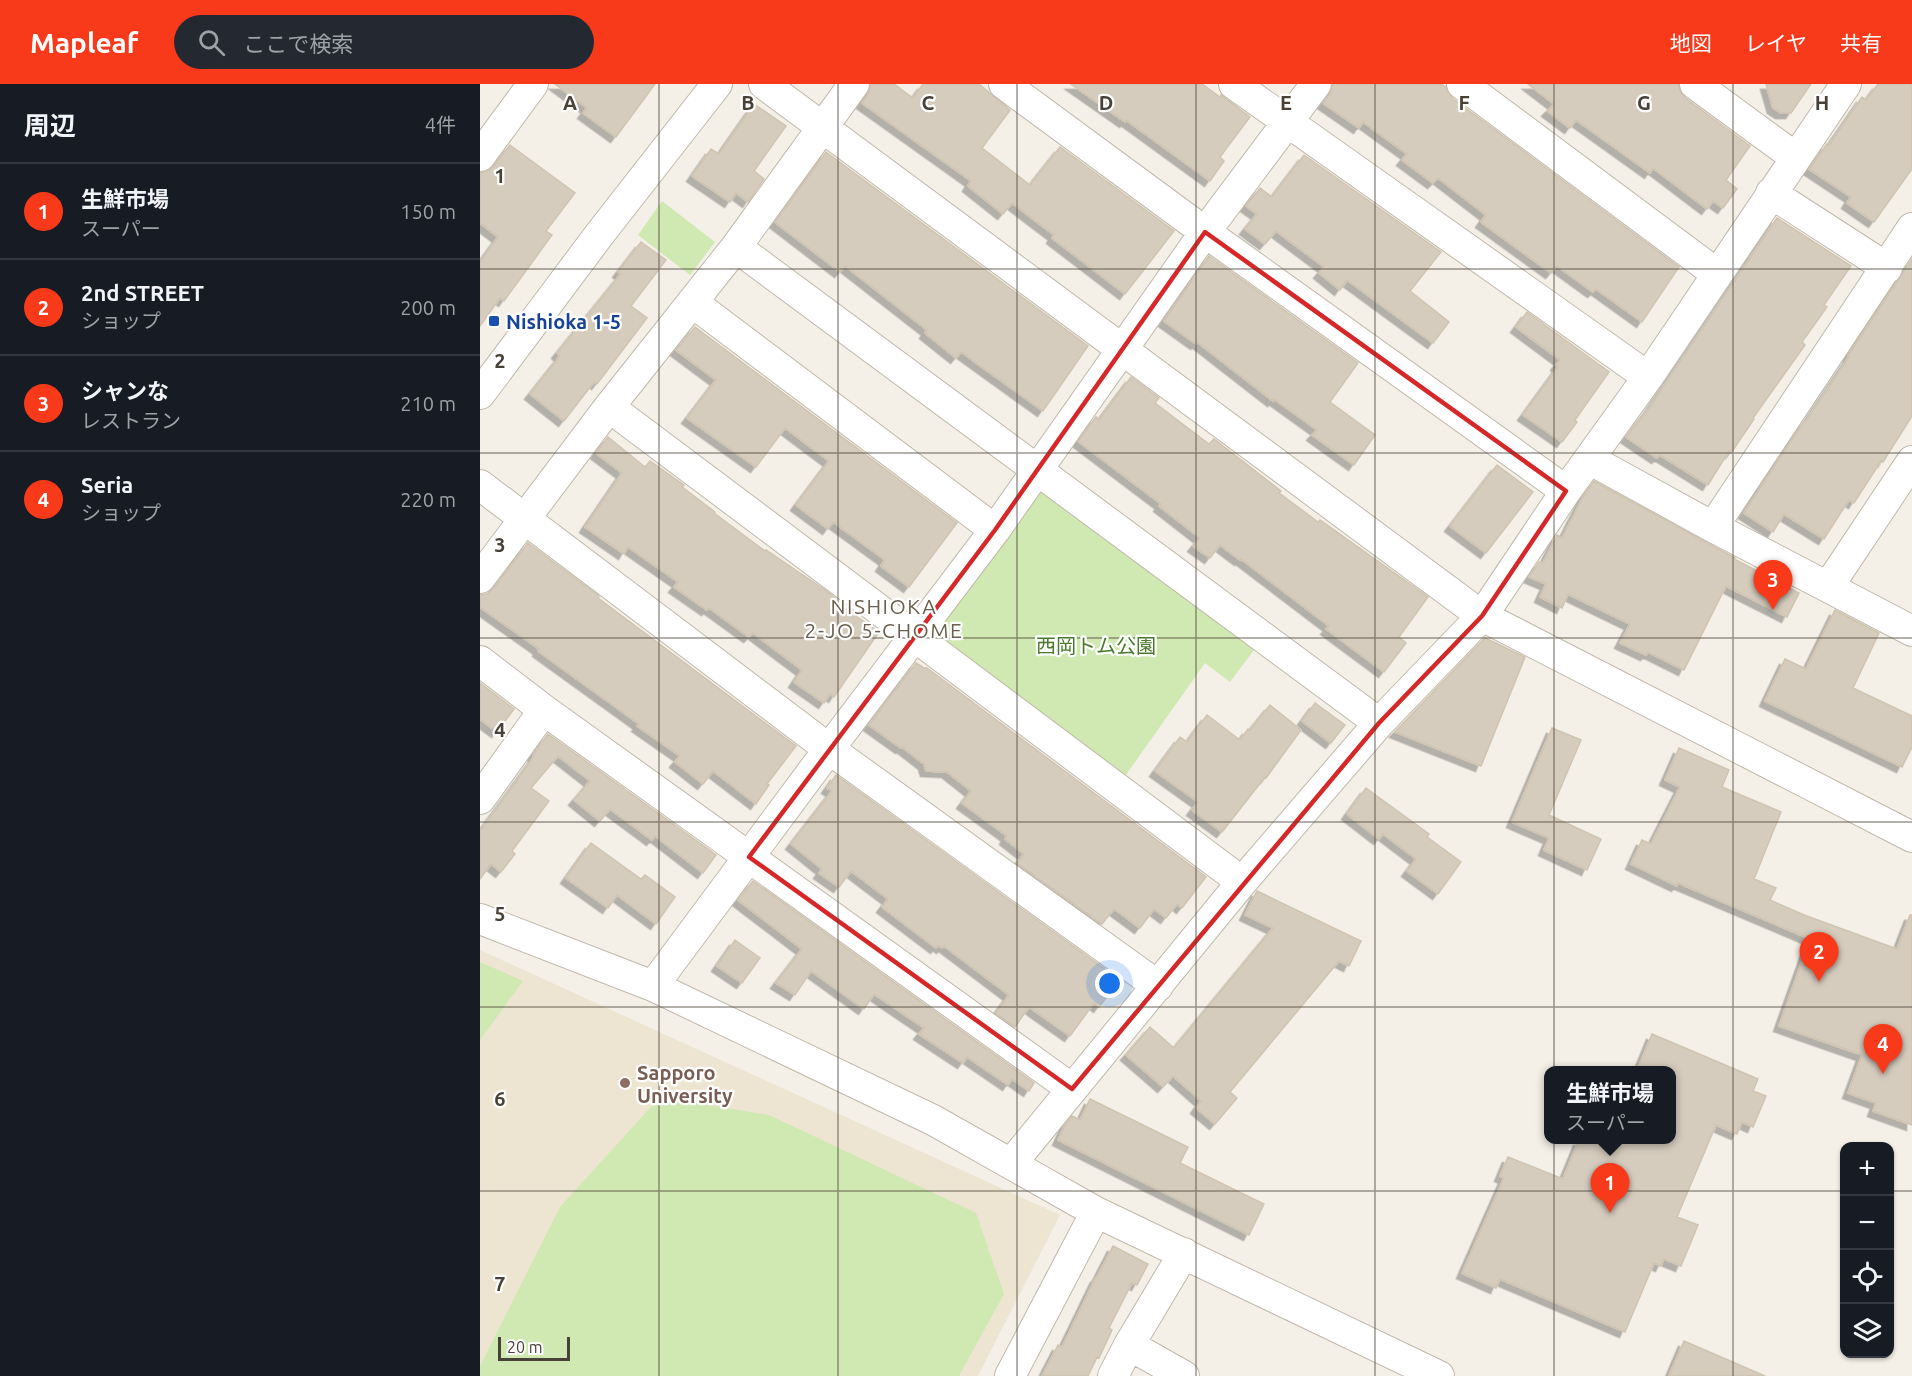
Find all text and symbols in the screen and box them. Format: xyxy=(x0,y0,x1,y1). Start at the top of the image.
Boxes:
search box xyxy=(174,15,594,69)
icon: search xyxy=(195,26,228,59)
text: Mapleaf xyxy=(30,27,138,58)
text: ここで検索 xyxy=(243,31,353,56)
text: 地図 xyxy=(1670,31,1712,55)
text: レイヤ xyxy=(1745,31,1807,55)
text: 共有 xyxy=(1840,31,1882,55)
text: A xyxy=(563,91,577,114)
text: B xyxy=(741,91,755,114)
text: C xyxy=(922,91,935,114)
text: D xyxy=(1099,91,1113,114)
text: E xyxy=(1280,91,1292,114)
text: F xyxy=(1458,91,1470,114)
text: G xyxy=(1637,91,1651,114)
text: H xyxy=(1815,91,1829,114)
text: 周辺 xyxy=(24,111,76,140)
text: 4件 xyxy=(425,113,456,136)
text: 1 xyxy=(494,164,506,187)
text: 生鮮市場 xyxy=(81,186,169,211)
text: 1 xyxy=(38,200,49,223)
text: 150 m xyxy=(400,200,456,223)
text: スーパー xyxy=(81,217,161,240)
text: 2nd STREET xyxy=(81,280,204,305)
text: 2 xyxy=(38,296,49,319)
text: 200 m xyxy=(400,296,456,319)
text: ショップ xyxy=(81,309,161,332)
place label: Nishioka 1-5 xyxy=(506,310,621,333)
marker: Nishioka 1-5 xyxy=(487,314,501,328)
text: 2 xyxy=(494,349,506,372)
text: シャンな xyxy=(81,378,169,403)
text: 3 xyxy=(38,392,49,415)
text: 210 m xyxy=(400,392,456,415)
text: レストラン xyxy=(81,409,181,432)
text: Seria xyxy=(81,472,133,497)
text: 4 xyxy=(38,488,49,511)
text: 220 m xyxy=(400,488,456,511)
text: ショップ xyxy=(81,501,161,524)
text: 3 xyxy=(494,533,506,556)
pin: 3 xyxy=(1754,560,1792,610)
district label: NISHIOKA 2-JO 5-CHOME xyxy=(805,594,963,642)
park label: 西岡トム公園 xyxy=(1036,634,1156,657)
text: 4 xyxy=(494,718,506,741)
text: 5 xyxy=(494,902,506,925)
pin: 2 xyxy=(1800,932,1838,982)
your location xyxy=(1095,969,1124,998)
pin: 4 xyxy=(1864,1024,1902,1074)
place label: Sapporo University xyxy=(637,1061,733,1107)
popup xyxy=(1544,1066,1676,1144)
marker: Sapporo University xyxy=(618,1076,632,1090)
text: 生鮮市場 xyxy=(1566,1080,1654,1105)
text: 6 xyxy=(494,1087,506,1110)
text: スーパー xyxy=(1566,1111,1646,1134)
map controls xyxy=(1840,1142,1894,1358)
button: + xyxy=(1840,1142,1894,1196)
pin: 1 xyxy=(1590,1164,1630,1213)
button: − xyxy=(1840,1196,1894,1250)
button: locate xyxy=(1840,1250,1894,1304)
text: 7 xyxy=(494,1272,506,1295)
button: layers xyxy=(1840,1304,1894,1358)
scale bar xyxy=(498,1334,570,1362)
text: 20 m xyxy=(507,1338,543,1356)

